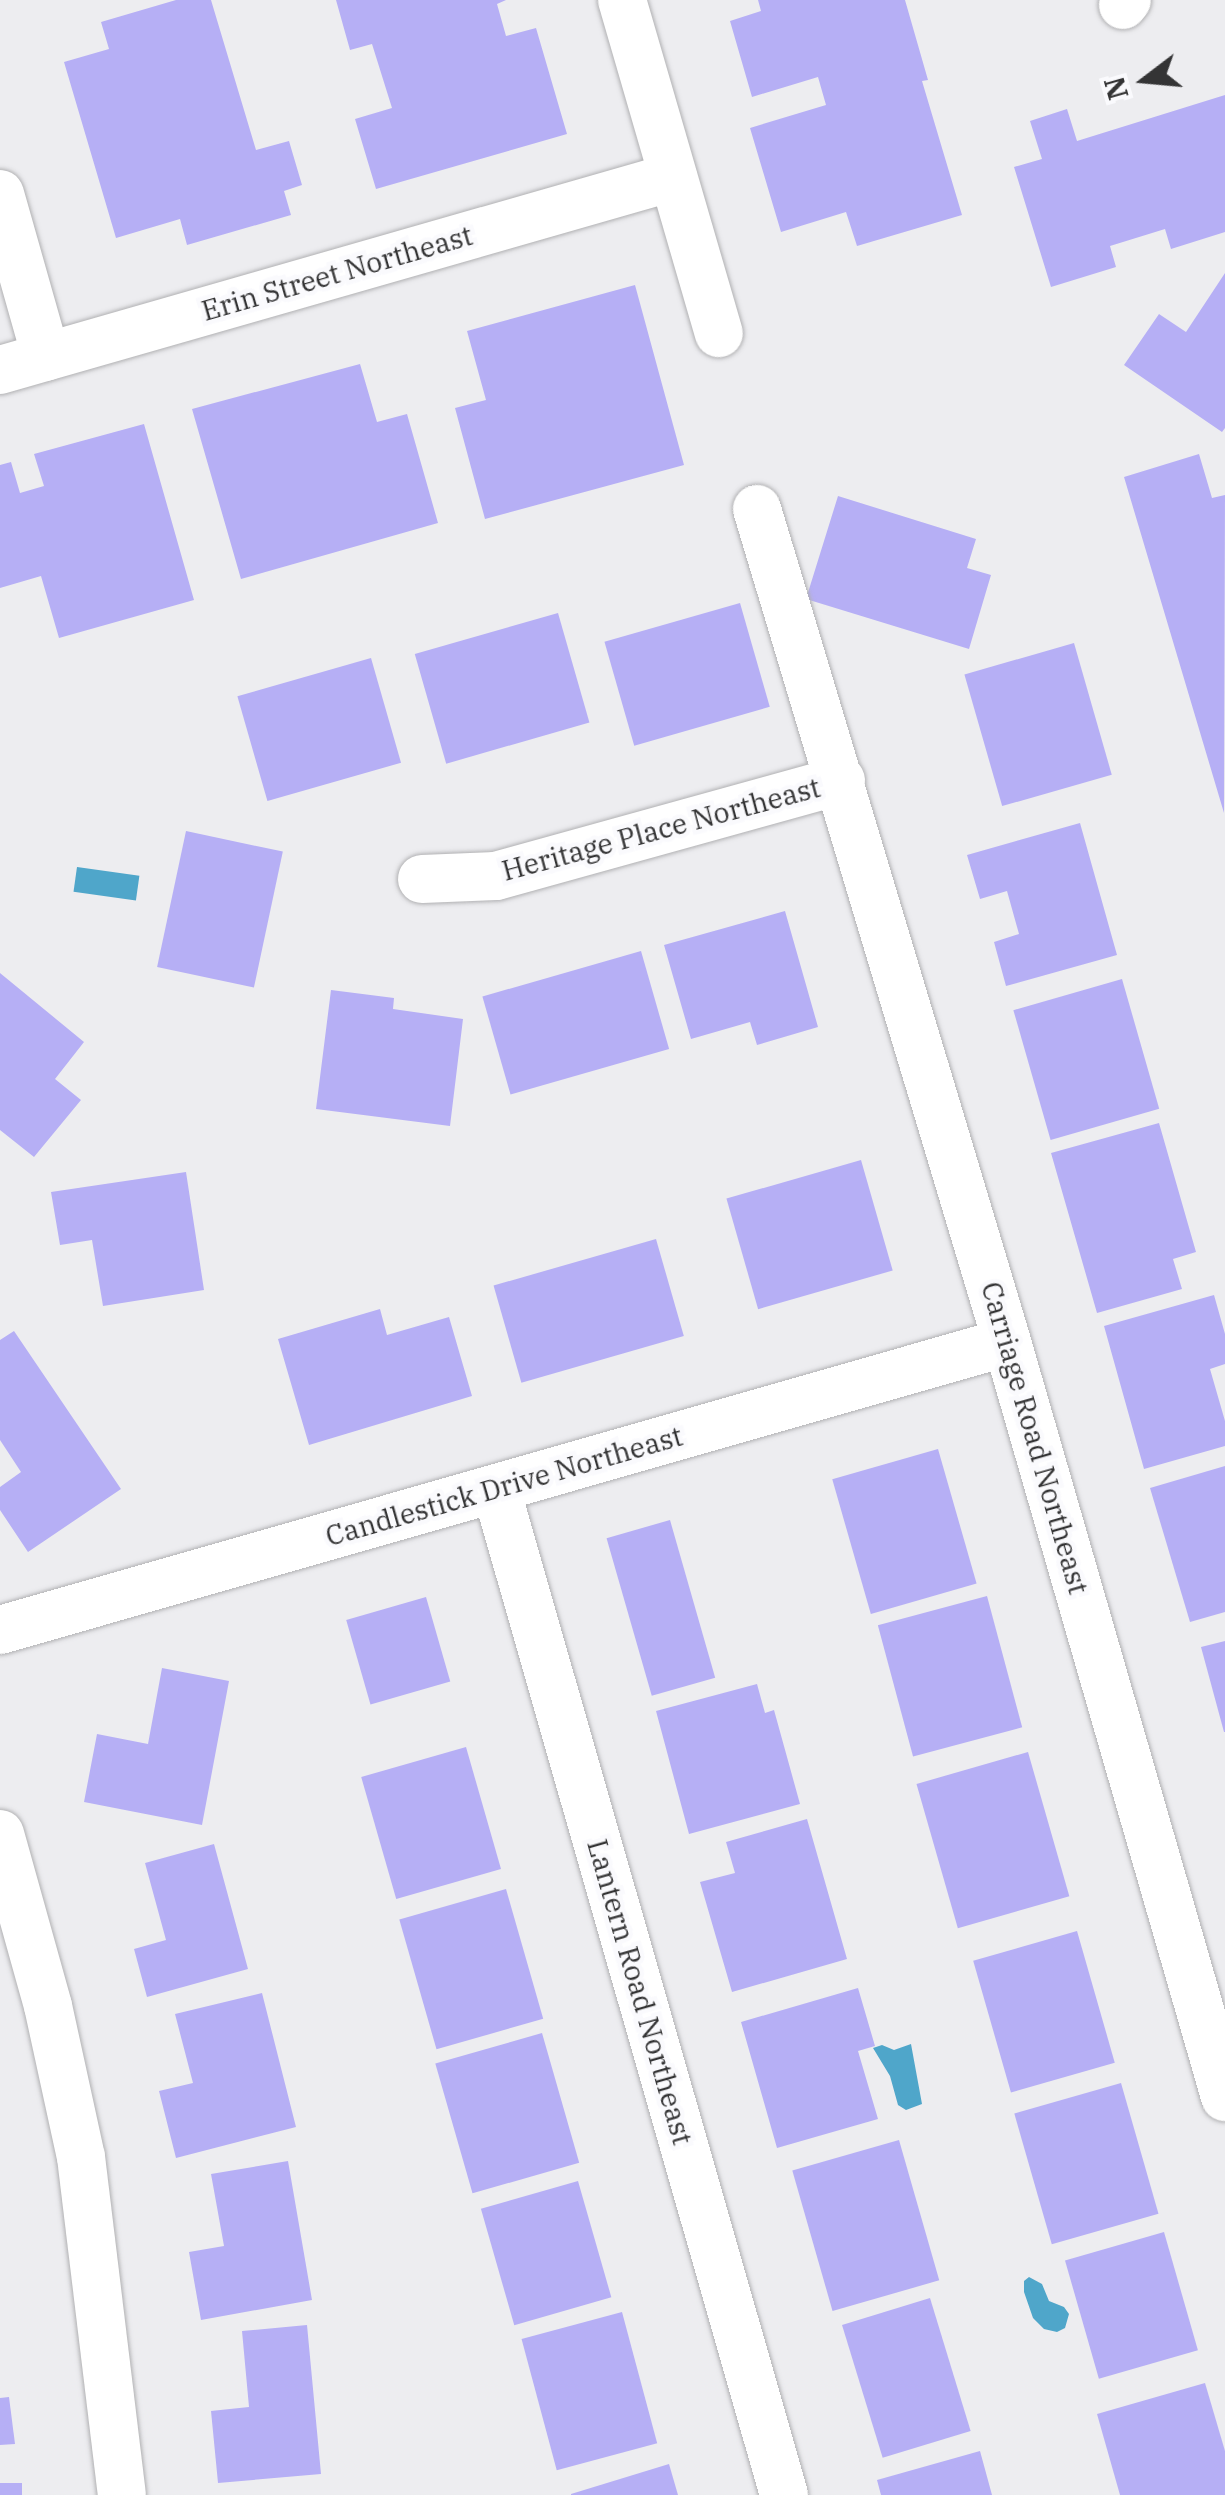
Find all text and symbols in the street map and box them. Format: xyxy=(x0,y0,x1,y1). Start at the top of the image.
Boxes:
north arrow xyxy=(1095,30,1195,130)
text: N xyxy=(1095,73,1137,104)
street label: Erin Street Northeast xyxy=(198,218,476,328)
street label: Heritage Place Northeast xyxy=(498,770,824,888)
street label: Carriage Road Northeast xyxy=(974,1278,1096,1598)
street label: Candlestick Drive Northeast xyxy=(322,1419,686,1553)
street label: Lantern Road Northeast xyxy=(580,1835,700,2149)

